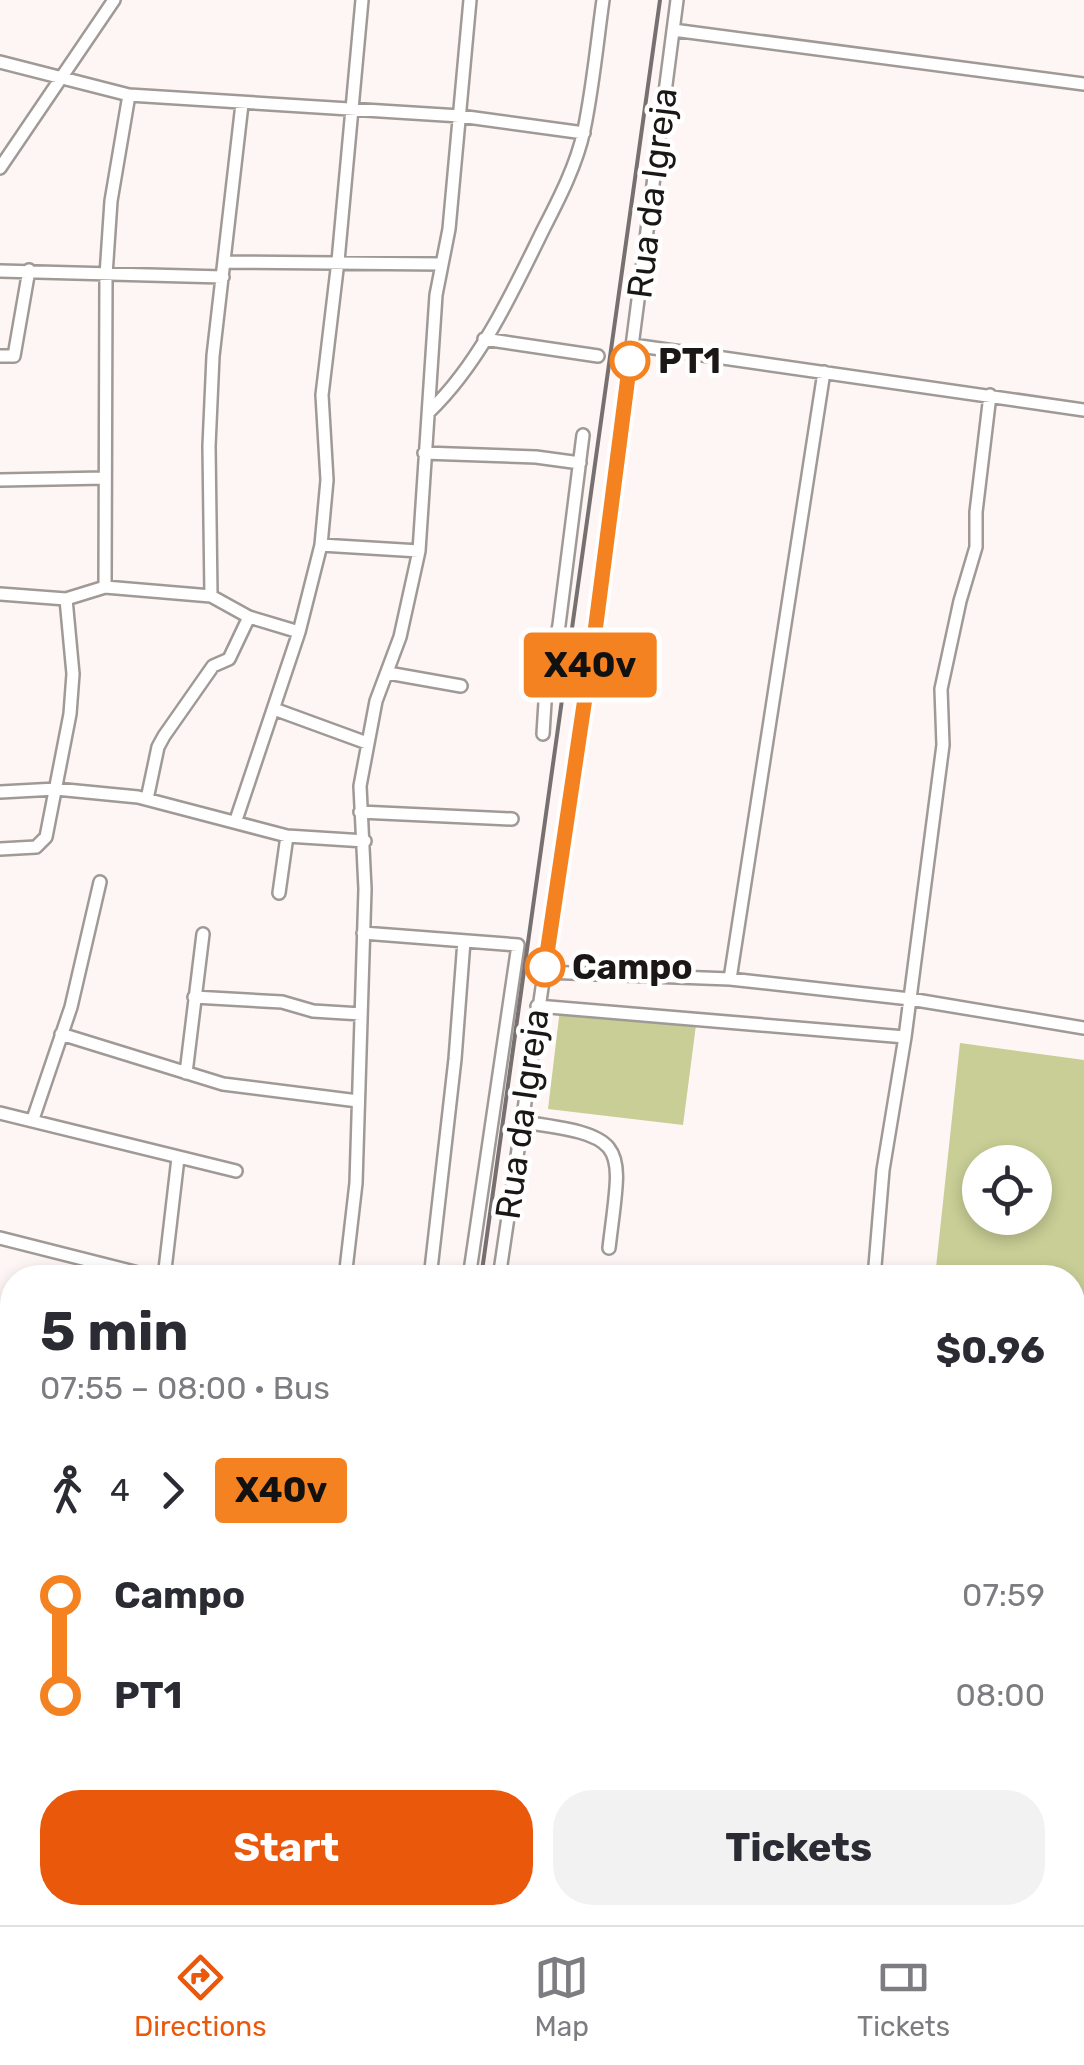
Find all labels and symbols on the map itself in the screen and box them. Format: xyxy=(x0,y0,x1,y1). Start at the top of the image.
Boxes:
street label: Rua da Igreja xyxy=(618,85,686,301)
place label: PT1 xyxy=(658,340,721,382)
marker: PT1 xyxy=(611,342,649,380)
line badge: X40v xyxy=(520,632,660,698)
place label: Campo xyxy=(572,946,693,988)
marker: Campo xyxy=(526,948,564,986)
street label: Rua da Igreja xyxy=(486,1006,558,1222)

